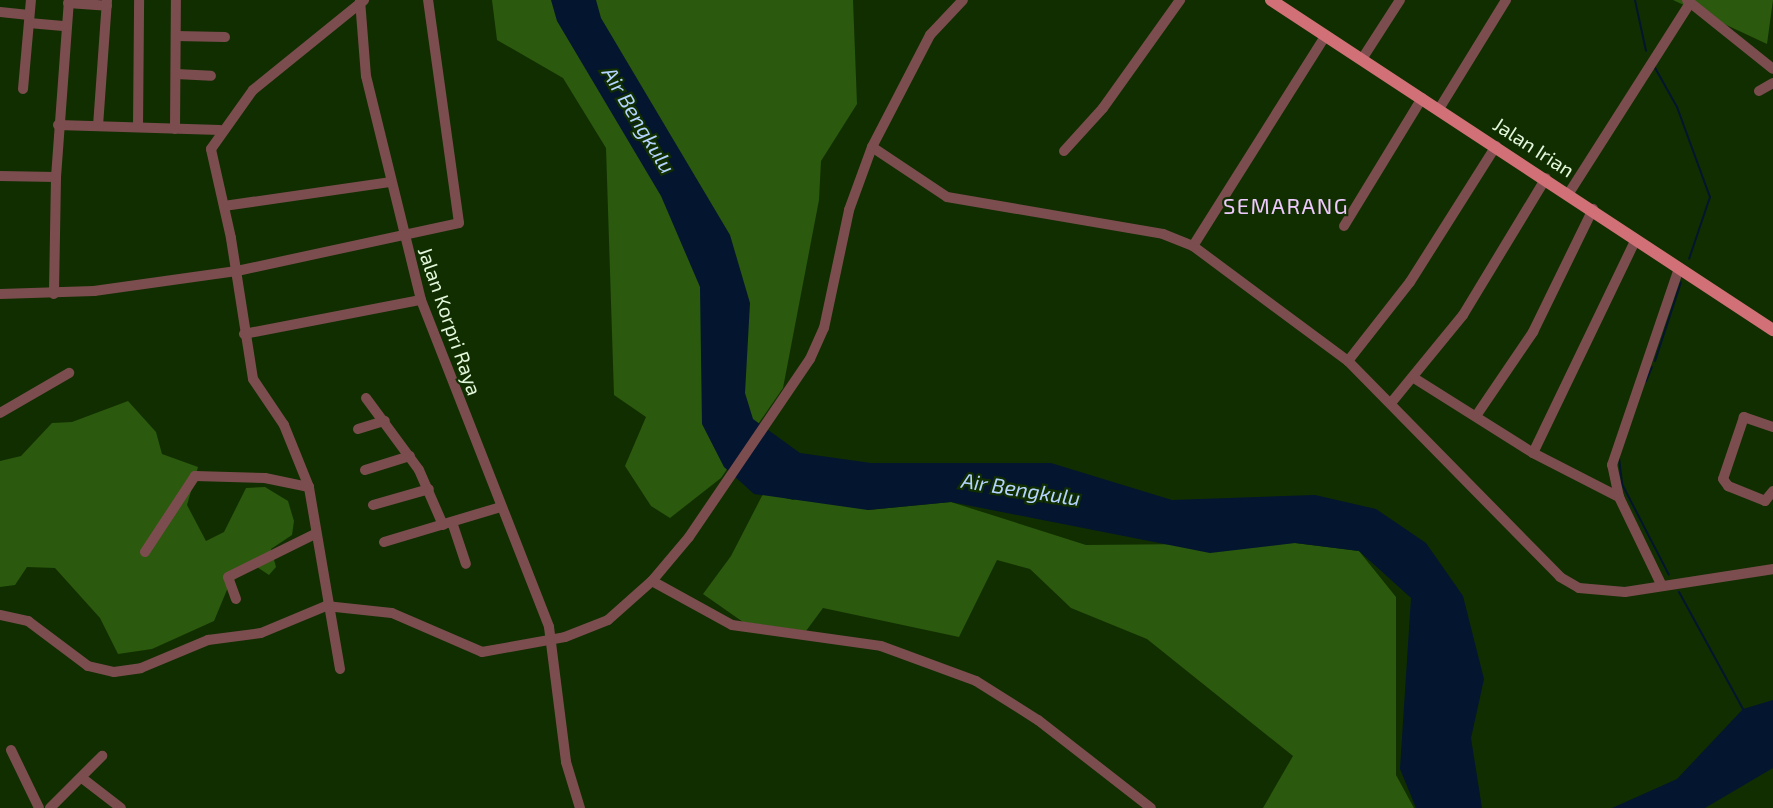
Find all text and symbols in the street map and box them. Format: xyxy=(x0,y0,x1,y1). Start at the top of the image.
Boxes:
water label: Air Bengkulu xyxy=(597,62,681,178)
street label: Jalan Irian xyxy=(1489,112,1579,182)
district label: SEMARANG xyxy=(1223,193,1349,219)
street label: Jalan Korpri Raya xyxy=(413,244,487,398)
water label: Air Bengkulu xyxy=(959,467,1083,511)

